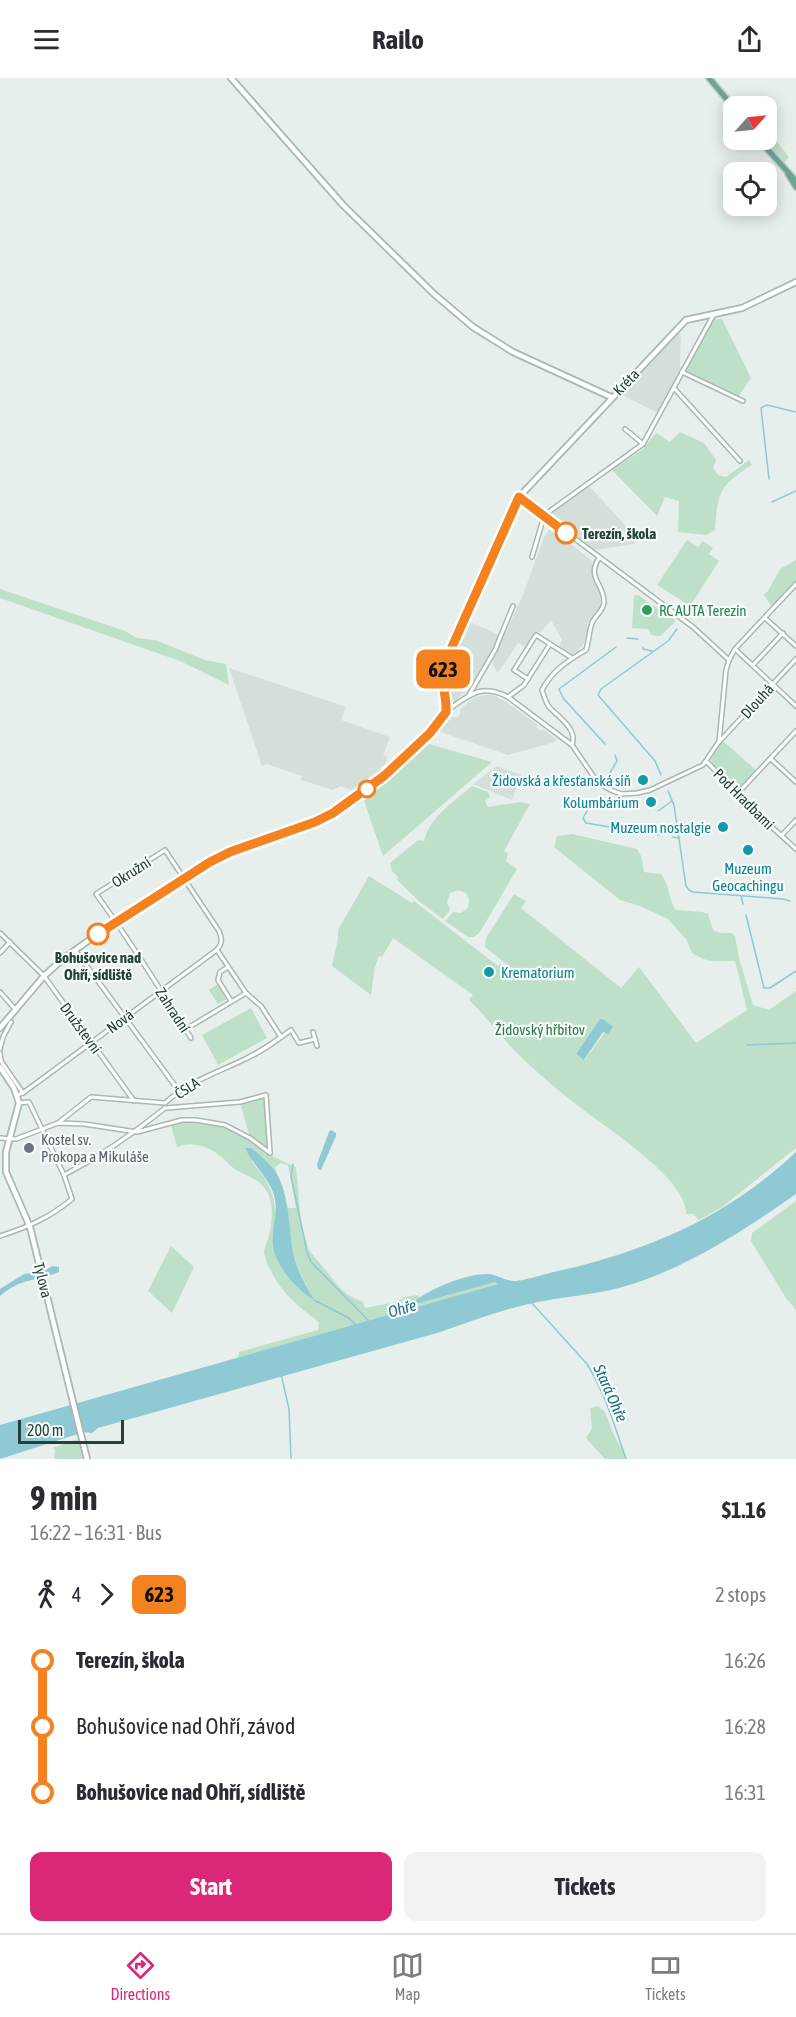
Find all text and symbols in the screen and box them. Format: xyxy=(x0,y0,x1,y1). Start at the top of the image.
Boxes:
icon: menu xyxy=(30,23,63,56)
icon: share xyxy=(733,23,766,56)
text: Railo xyxy=(372,24,424,55)
north arrow xyxy=(723,96,777,150)
map controls xyxy=(723,96,777,216)
button: locate xyxy=(723,162,777,216)
street label: Kréta xyxy=(610,365,643,399)
marker: Terezín, škola xyxy=(555,522,577,544)
place label: Terezín, škola xyxy=(582,525,656,542)
place label: RC AUTA Terezín xyxy=(659,602,747,619)
marker: RC AUTA Terezín xyxy=(640,603,654,617)
line badge: 623 xyxy=(408,650,478,688)
text: 623 xyxy=(428,657,458,681)
street label: Dlouhá xyxy=(737,680,777,722)
street label: Pod Hradbami xyxy=(710,765,778,833)
place label: Židovská a křesťanská síň xyxy=(492,772,631,789)
marker: Židovská a křesťanská síň xyxy=(636,773,650,787)
unlabelled marker xyxy=(358,780,376,798)
place label: Kolumbárium xyxy=(563,794,639,811)
marker: Kolumbárium xyxy=(644,795,658,809)
place label: Muzeum nostalgie xyxy=(610,819,711,836)
marker: Muzeum nostalgie xyxy=(716,820,730,834)
marker: Muzeum Geocachingu xyxy=(741,843,755,857)
street label: Okružní xyxy=(108,853,154,891)
place label: Muzeum Geocachingu xyxy=(712,860,784,894)
marker: Bohušovice nad Ohří, sídliště xyxy=(87,923,109,945)
place label: Bohušovice nad Ohří, sídliště xyxy=(55,949,141,983)
place label: Krematorium xyxy=(501,964,575,981)
marker: Krematorium xyxy=(482,965,496,979)
street label: Zahradní xyxy=(152,984,194,1036)
street label: Družstevní xyxy=(57,999,105,1057)
street label: Nová xyxy=(103,1006,137,1036)
park label: Židovský hřbitov xyxy=(495,1021,585,1038)
street label: ČSLA xyxy=(171,1073,203,1102)
place label: Kostel sv. Prokopa a Mikuláše xyxy=(41,1131,149,1165)
marker: Kostel sv. Prokopa a Mikuláše xyxy=(22,1141,36,1155)
street label: Tylova xyxy=(30,1261,56,1299)
water label: Ohře xyxy=(386,1295,418,1321)
water label: Stará Ohře xyxy=(590,1361,632,1425)
scale bar xyxy=(18,1417,124,1444)
text: 200 m xyxy=(27,1421,63,1439)
text: 9 min xyxy=(30,1479,97,1517)
text: $1.16 xyxy=(722,1497,766,1523)
text: 16:22 – 16:31 · Bus xyxy=(30,1521,162,1544)
icon: walk xyxy=(30,1578,63,1611)
icon: forward xyxy=(90,1578,123,1611)
text: 623 xyxy=(144,1582,174,1606)
text: 4 xyxy=(72,1583,81,1606)
text: 2 stops xyxy=(715,1583,766,1606)
text: Terezín, škola xyxy=(76,1647,185,1673)
text: 16:26 xyxy=(725,1649,766,1672)
text: Bohušovice nad Ohří, závod xyxy=(76,1713,295,1739)
text: 16:28 xyxy=(725,1715,766,1738)
text: Bohušovice nad Ohří, sídliště xyxy=(76,1779,306,1805)
text: 16:31 xyxy=(725,1781,766,1804)
button: Start xyxy=(30,1852,392,1921)
button: Tickets xyxy=(404,1852,766,1921)
tab: Directions xyxy=(110,1949,170,2003)
tab: Map xyxy=(391,1949,424,2003)
tab: Tickets xyxy=(645,1949,686,2003)

